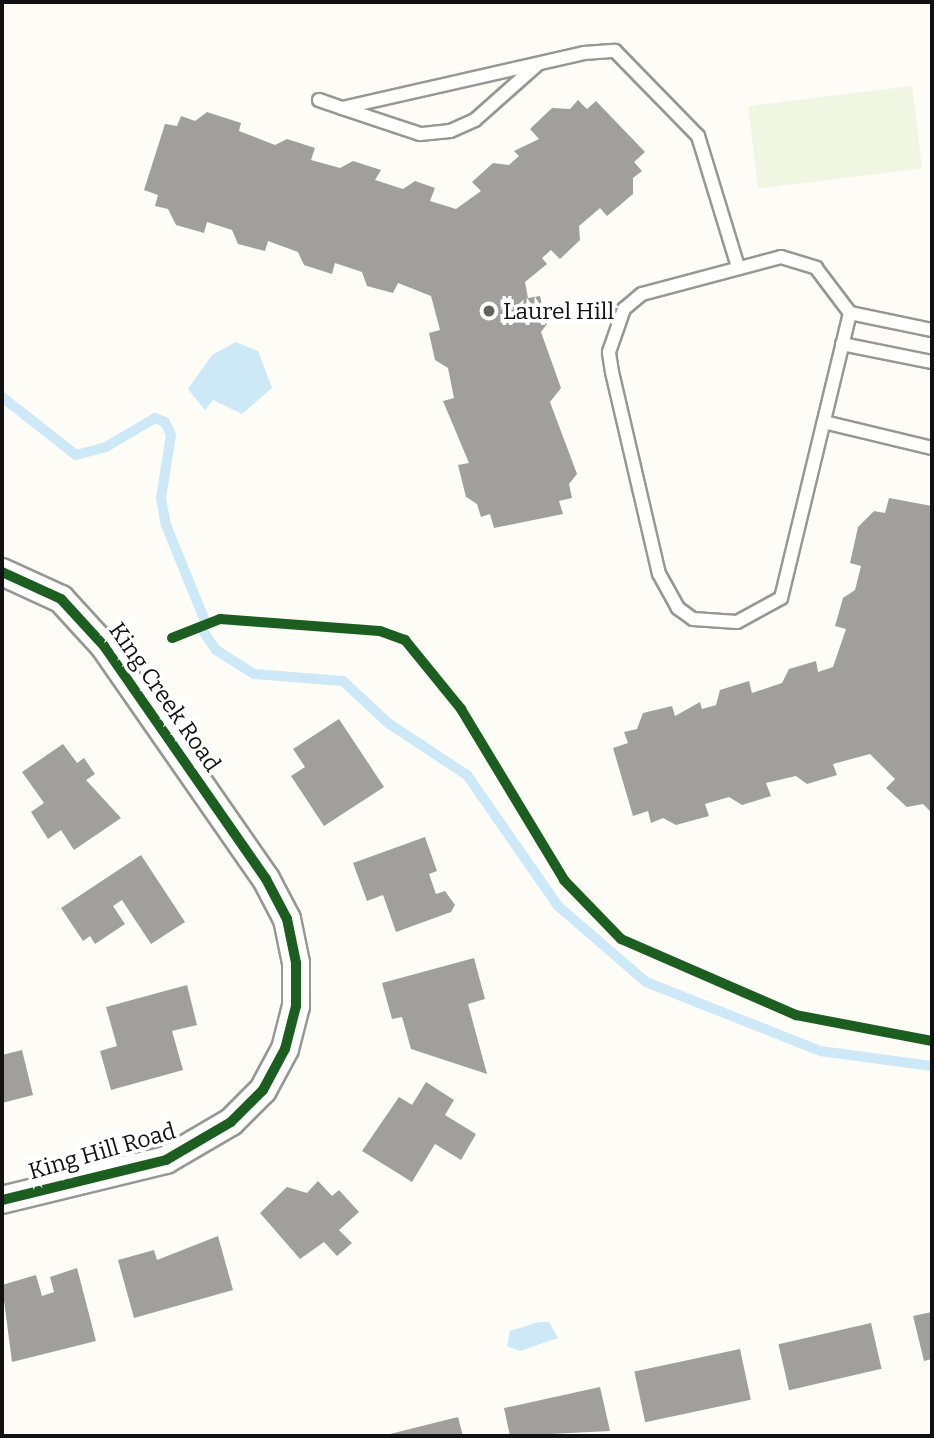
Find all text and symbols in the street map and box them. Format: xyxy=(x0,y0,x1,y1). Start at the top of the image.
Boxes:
place label: Laurel Hill xyxy=(503,297,614,325)
marker: Laurel Hill xyxy=(481,303,497,319)
street label: King Creek Road xyxy=(103,617,227,777)
street label: King Hill Road xyxy=(25,1117,179,1185)

